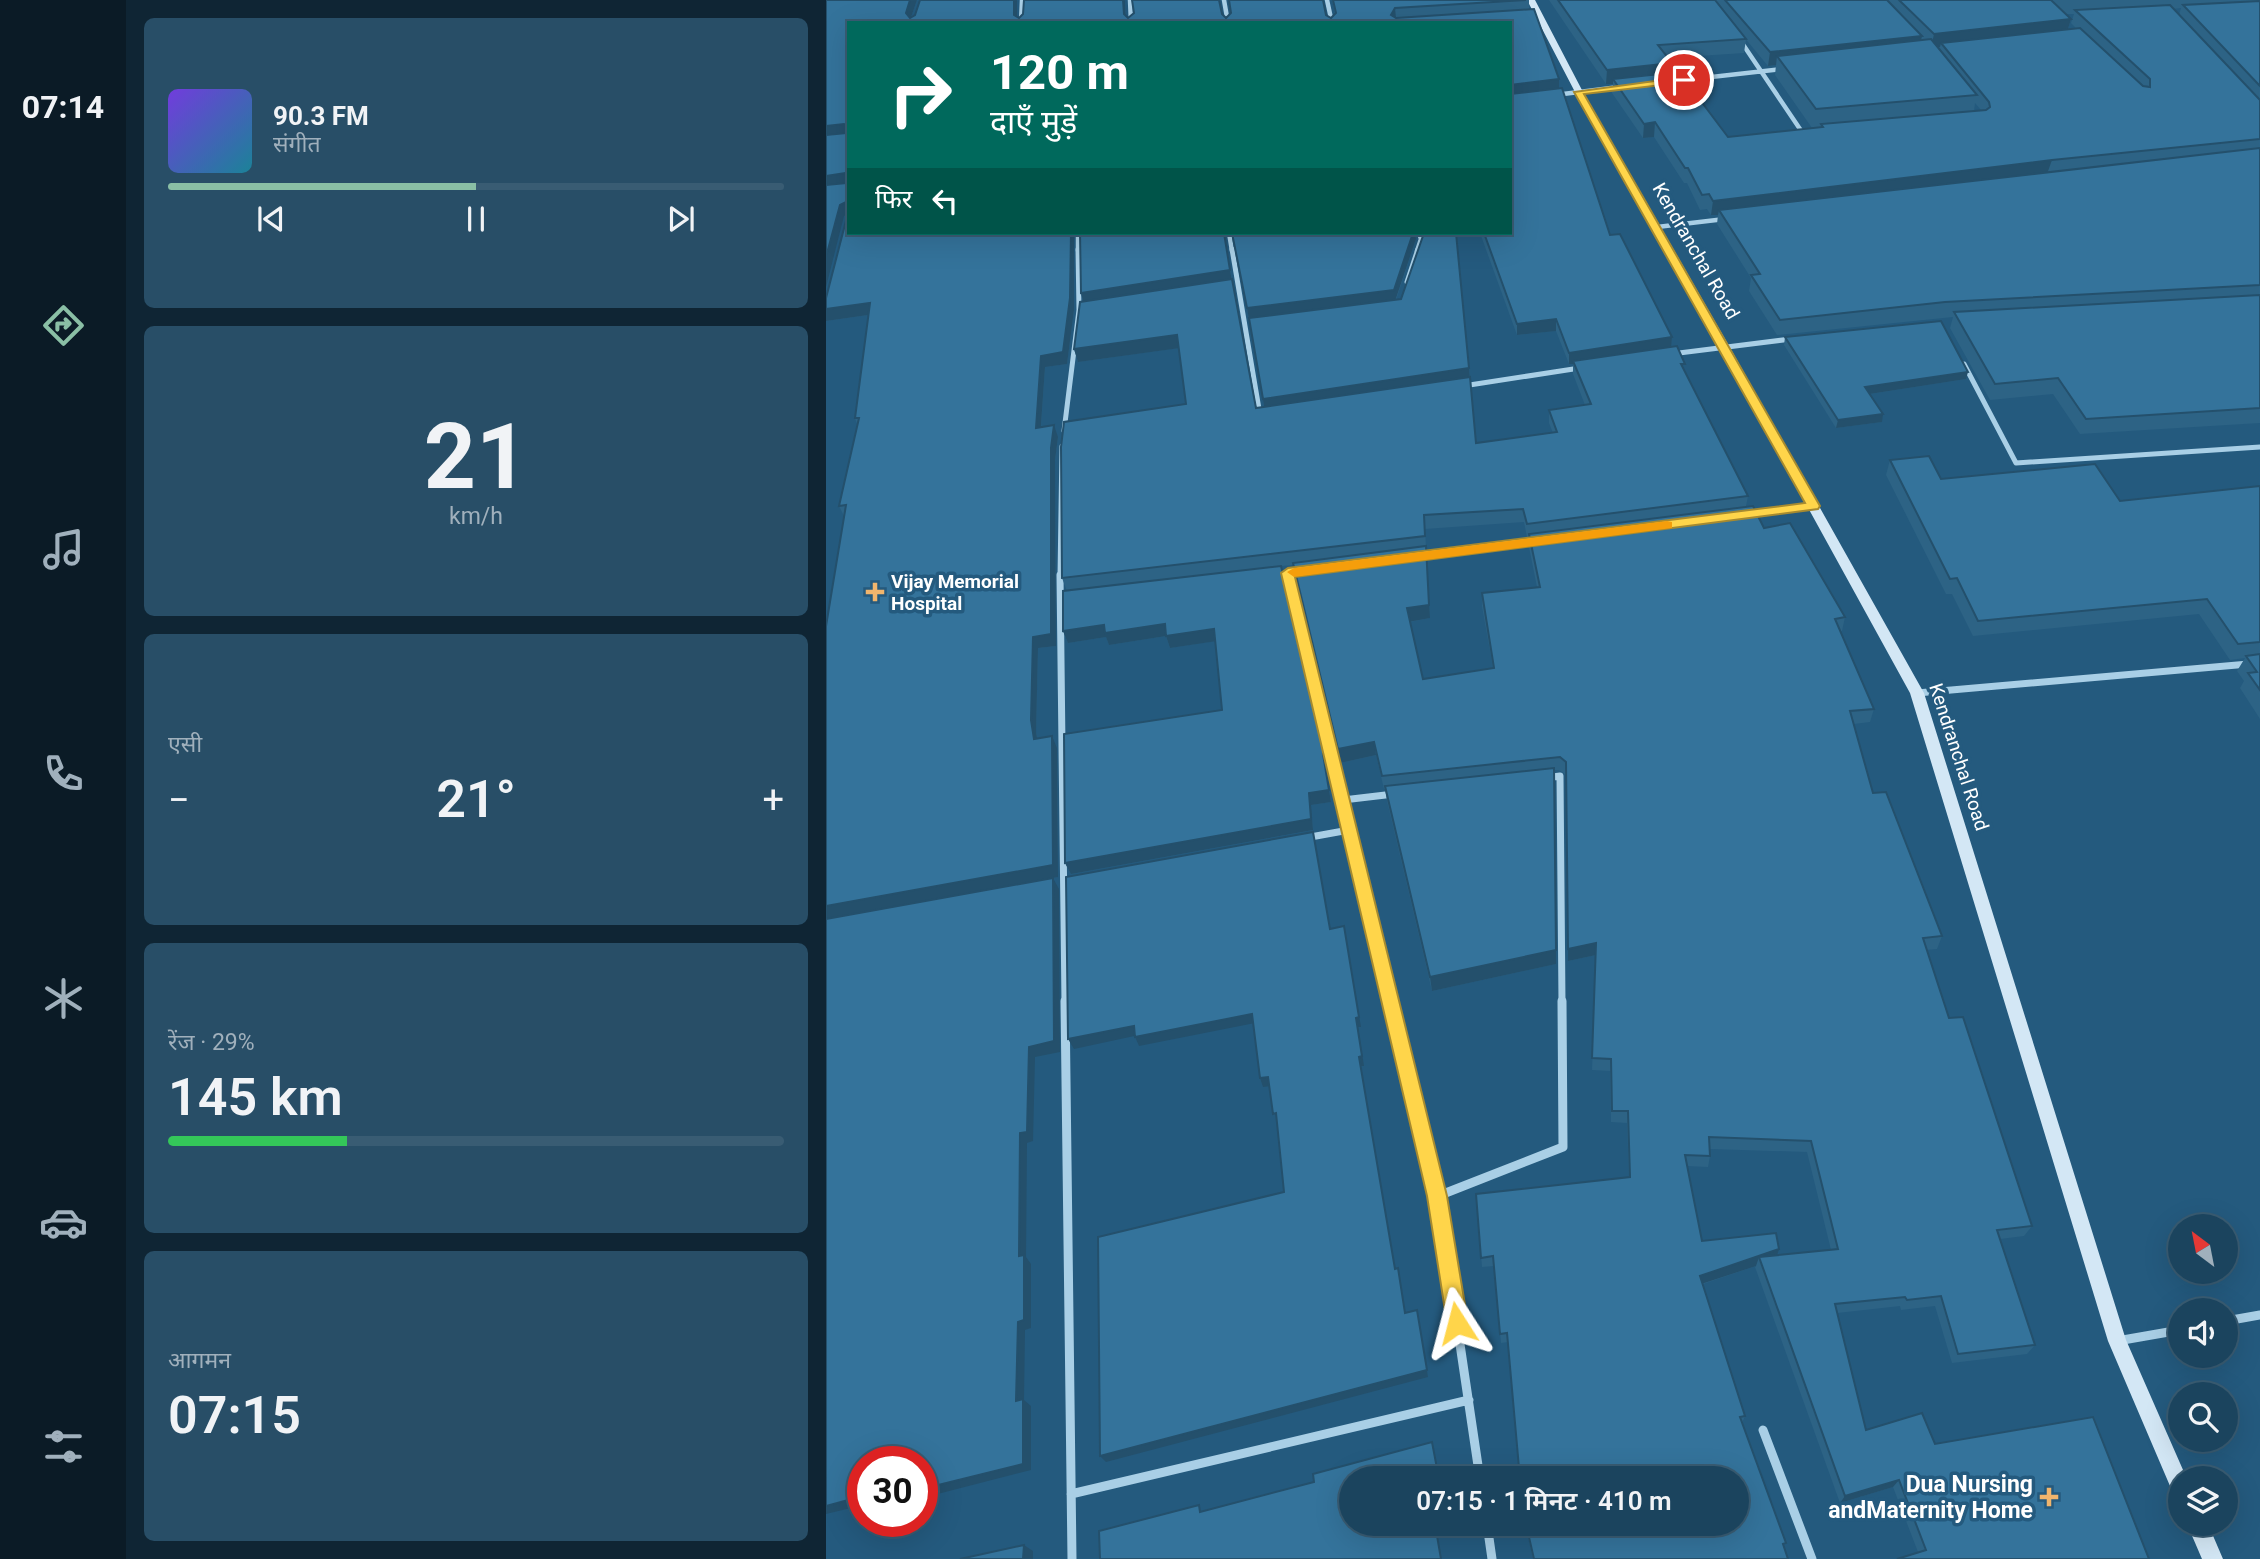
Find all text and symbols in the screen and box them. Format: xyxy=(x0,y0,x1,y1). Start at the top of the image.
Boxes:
text: 120 m xyxy=(990,44,1129,101)
icon: right xyxy=(875,49,966,140)
pin xyxy=(1654,50,1714,110)
icon: arrive xyxy=(1665,61,1703,99)
text: 07:14 xyxy=(22,88,104,126)
text: 90.3 FM xyxy=(273,101,369,131)
text: दाएँ मुड़ें xyxy=(990,103,1077,141)
text: संगीत xyxy=(273,131,321,158)
street label: Kendranchal Road xyxy=(1648,179,1744,323)
icon: left xyxy=(926,182,964,220)
text: फिर xyxy=(875,184,912,214)
icon: previous xyxy=(252,200,290,238)
icon: pause xyxy=(457,200,495,238)
icon: next xyxy=(662,200,700,238)
icon: directions xyxy=(39,301,88,350)
text: 21 xyxy=(424,404,528,510)
text: km/h xyxy=(449,503,503,530)
icon: music xyxy=(39,525,88,574)
place label: Vijay Memorial Hospital xyxy=(891,570,1019,615)
marker: Vijay Memorial Hospital xyxy=(865,582,885,602)
street label: Kendranchal Road xyxy=(1924,680,1994,834)
text: एसी xyxy=(168,731,202,758)
icon: phone xyxy=(39,749,88,798)
text: 21° xyxy=(436,769,516,830)
text: − xyxy=(168,778,190,822)
text: + xyxy=(762,778,784,822)
icon: climate xyxy=(39,974,88,1023)
text: रेंज · 29% xyxy=(168,1029,255,1056)
text: 145 km xyxy=(168,1067,343,1128)
icon: car xyxy=(39,1198,88,1247)
north arrow xyxy=(2168,1214,2238,1284)
map controls xyxy=(2168,1214,2238,1536)
position arrow xyxy=(1420,1286,1494,1360)
button: sound xyxy=(2168,1298,2238,1368)
text: आगमन xyxy=(168,1347,231,1374)
button: search xyxy=(2168,1382,2238,1452)
text: 07:15 xyxy=(168,1385,301,1446)
icon: filters xyxy=(39,1422,88,1471)
speed limit sign: 30 xyxy=(847,1446,938,1537)
button: layers xyxy=(2168,1466,2238,1536)
place label: Dua Nursing andMaternity Home xyxy=(1828,1471,2033,1524)
text: 07:15 · 1 मिनट · 410 m xyxy=(1416,1486,1672,1516)
marker: Dua Nursing andMaternity Home xyxy=(2039,1487,2059,1507)

